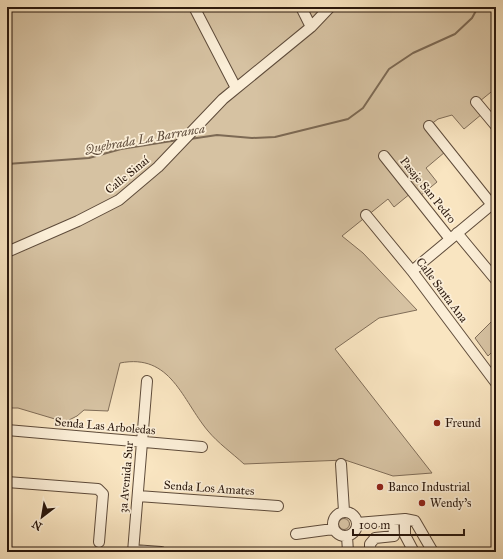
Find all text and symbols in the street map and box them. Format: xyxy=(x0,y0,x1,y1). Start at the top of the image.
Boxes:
water label: Quebrada La Barranca xyxy=(83,121,206,158)
street label: Calle Sinaí xyxy=(102,153,152,197)
street label: Pasaje San Pedro xyxy=(397,154,459,226)
street label: Calle Santa Ana xyxy=(413,255,471,326)
street label: Senda Las Arboledas xyxy=(54,415,156,437)
place label: Freund xyxy=(445,416,481,430)
marker: Freund xyxy=(432,418,442,428)
street label: 3a Avenida Sur xyxy=(116,440,136,513)
street label: Senda Los Amates xyxy=(163,478,255,498)
place label: Banco Industrial xyxy=(388,480,471,494)
marker: Banco Industrial xyxy=(375,482,385,492)
place label: Wendy's xyxy=(430,496,471,510)
north arrow xyxy=(22,497,62,537)
marker: Wendy's xyxy=(417,498,427,508)
scale bar xyxy=(353,511,464,537)
text: N xyxy=(29,517,44,533)
text: 100 m xyxy=(359,518,390,532)

